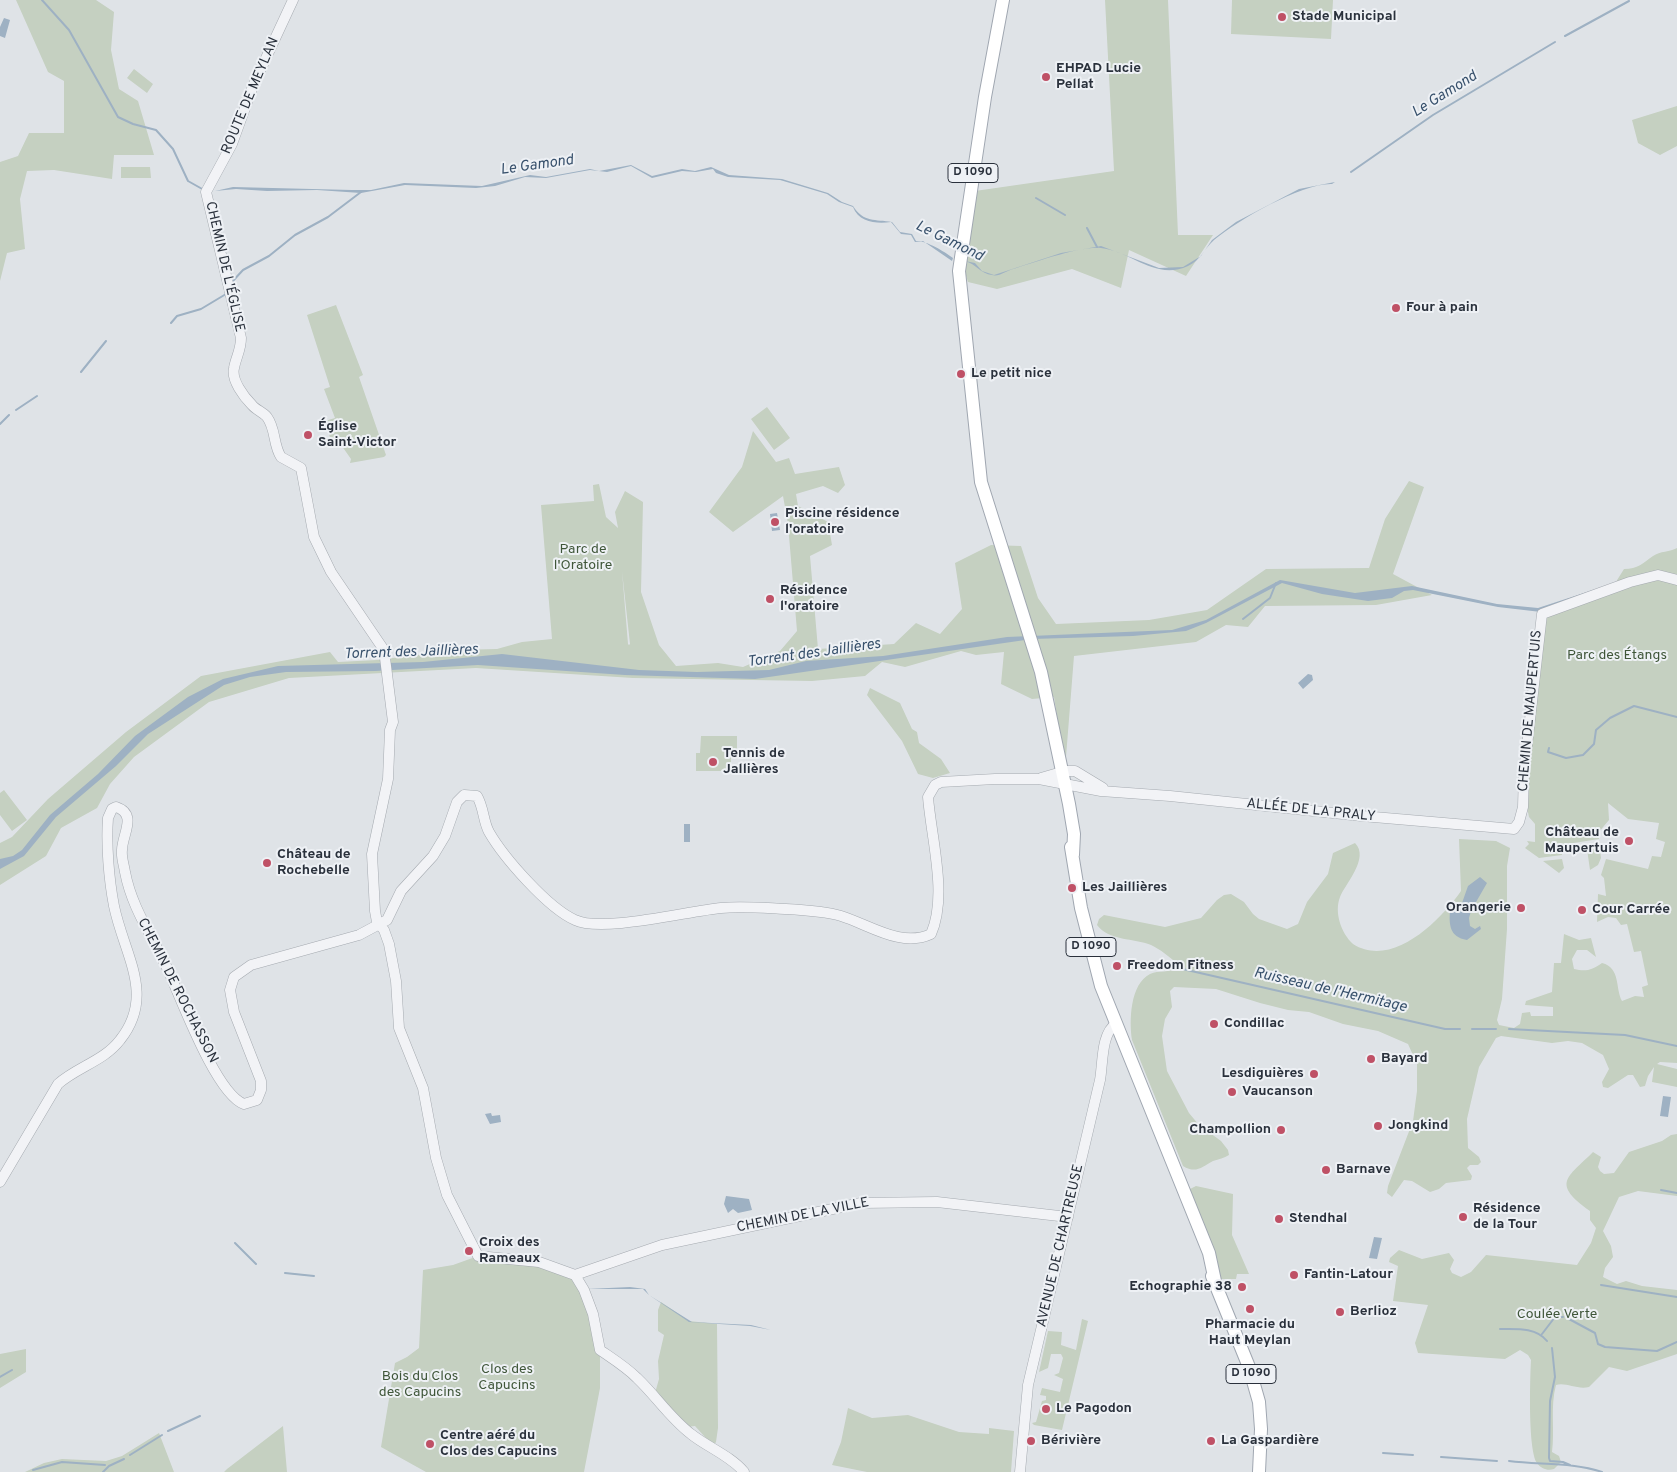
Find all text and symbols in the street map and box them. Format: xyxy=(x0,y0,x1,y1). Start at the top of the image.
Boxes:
place label: Stade Municipal xyxy=(1292,9,1397,25)
marker: Stade Municipal xyxy=(1276,11,1288,23)
street label: ROUTE DE MEYLAN xyxy=(219,35,283,157)
place label: EHPAD Lucie Pellat xyxy=(1056,61,1141,94)
water label: Le Gamond xyxy=(1409,68,1481,122)
marker: EHPAD Lucie Pellat xyxy=(1040,71,1052,83)
water label: Le Gamond xyxy=(499,152,575,180)
road number: D 1090 xyxy=(948,164,998,182)
street label: CHEMIN DE L'ÉGLISE xyxy=(201,200,247,334)
water label: Le Gamond xyxy=(912,218,986,266)
place label: Four à pain xyxy=(1406,300,1478,316)
marker: Four à pain xyxy=(1390,302,1402,314)
place label: Le petit nice xyxy=(971,366,1052,382)
marker: Le petit nice xyxy=(955,368,967,380)
place label: Église Saint-Victor xyxy=(318,419,396,452)
marker: Église Saint-Victor xyxy=(302,429,314,441)
place label: Piscine résidence l'oratoire xyxy=(785,506,900,538)
marker: Piscine résidence l'oratoire xyxy=(769,516,781,528)
park label: Parc de l'Oratoire xyxy=(554,542,612,574)
place label: Résidence l'oratoire xyxy=(780,583,848,616)
marker: Résidence l'oratoire xyxy=(764,593,776,605)
street label: CHEMIN DE MAUPERTUIS xyxy=(1516,629,1546,793)
water label: Torrent des Jaillières xyxy=(746,636,882,672)
water label: Torrent des Jaillières xyxy=(344,642,478,664)
park label: Parc des Étangs xyxy=(1567,648,1667,664)
place label: Tennis de Jallières xyxy=(723,746,785,779)
marker: Tennis de Jallières xyxy=(707,756,719,768)
street label: ALLÉE DE LA PRALY xyxy=(1246,796,1376,826)
place label: Château de Maupertuis xyxy=(1545,825,1619,858)
marker: Château de Maupertuis xyxy=(1623,835,1635,847)
place label: Château de Rochebelle xyxy=(277,847,351,880)
marker: Château de Rochebelle xyxy=(261,857,273,869)
place label: Les Jaillières xyxy=(1082,880,1167,896)
marker: Les Jaillières xyxy=(1066,882,1078,894)
place label: Orangerie xyxy=(1446,900,1511,916)
marker: Orangerie xyxy=(1515,902,1527,914)
place label: Cour Carrée xyxy=(1592,902,1670,918)
marker: Cour Carrée xyxy=(1576,904,1588,916)
street label: CHEMIN DE ROCHASSON xyxy=(133,916,221,1066)
road number: D 1090 xyxy=(1066,938,1116,956)
place label: Freedom Fitness xyxy=(1127,958,1234,974)
marker: Freedom Fitness xyxy=(1111,960,1123,972)
water label: Ruisseau de l'Hermitage xyxy=(1252,965,1408,1017)
place label: Condillac xyxy=(1224,1016,1285,1032)
marker: Condillac xyxy=(1208,1018,1220,1030)
place label: Bayard xyxy=(1381,1051,1428,1067)
marker: Bayard xyxy=(1365,1053,1377,1065)
place label: Lesdiguières xyxy=(1221,1066,1304,1082)
marker: Lesdiguières xyxy=(1308,1068,1320,1080)
place label: Vaucanson xyxy=(1242,1084,1313,1100)
marker: Vaucanson xyxy=(1226,1086,1238,1098)
place label: Jongkind xyxy=(1388,1118,1448,1134)
marker: Jongkind xyxy=(1372,1120,1384,1132)
place label: Champollion xyxy=(1189,1122,1271,1138)
marker: Champollion xyxy=(1275,1124,1287,1136)
place label: Barnave xyxy=(1336,1162,1391,1178)
street label: AVENUE DE CHARTREUSE xyxy=(1034,1163,1088,1329)
marker: Barnave xyxy=(1320,1164,1332,1176)
street label: CHEMIN DE LA VILLE xyxy=(735,1195,871,1237)
place label: Résidence de la Tour xyxy=(1473,1201,1541,1234)
place label: Stendhal xyxy=(1289,1211,1347,1227)
marker: Résidence de la Tour xyxy=(1457,1211,1469,1223)
marker: Stendhal xyxy=(1273,1213,1285,1225)
place label: Croix des Rameaux xyxy=(479,1235,540,1268)
marker: Croix des Rameaux xyxy=(463,1245,475,1257)
place label: Fantin-Latour xyxy=(1304,1267,1393,1283)
marker: Fantin-Latour xyxy=(1288,1269,1300,1281)
place label: Echographie 38 xyxy=(1129,1279,1232,1295)
marker: Echographie 38 xyxy=(1236,1281,1248,1293)
marker: Pharmacie du Haut Meylan xyxy=(1244,1303,1256,1315)
place label: Berlioz xyxy=(1350,1304,1397,1320)
marker: Berlioz xyxy=(1334,1306,1346,1318)
park label: Coulée Verte xyxy=(1517,1307,1597,1323)
place label: Pharmacie du Haut Meylan xyxy=(1205,1317,1295,1350)
park label: Clos des Capucins xyxy=(478,1362,536,1394)
road number: D 1090 xyxy=(1226,1365,1276,1384)
park label: Bois du Clos des Capucins xyxy=(379,1369,461,1401)
place label: Le Pagodon xyxy=(1056,1401,1132,1417)
marker: Le Pagodon xyxy=(1040,1403,1052,1415)
place label: Centre aéré du Clos des Capucins xyxy=(440,1428,557,1460)
place label: Bérivière xyxy=(1041,1433,1101,1449)
place label: La Gaspardière xyxy=(1221,1433,1319,1449)
marker: Bérivière xyxy=(1025,1435,1037,1447)
marker: La Gaspardière xyxy=(1205,1435,1217,1447)
marker: Centre aéré du Clos des Capucins xyxy=(424,1438,436,1450)

